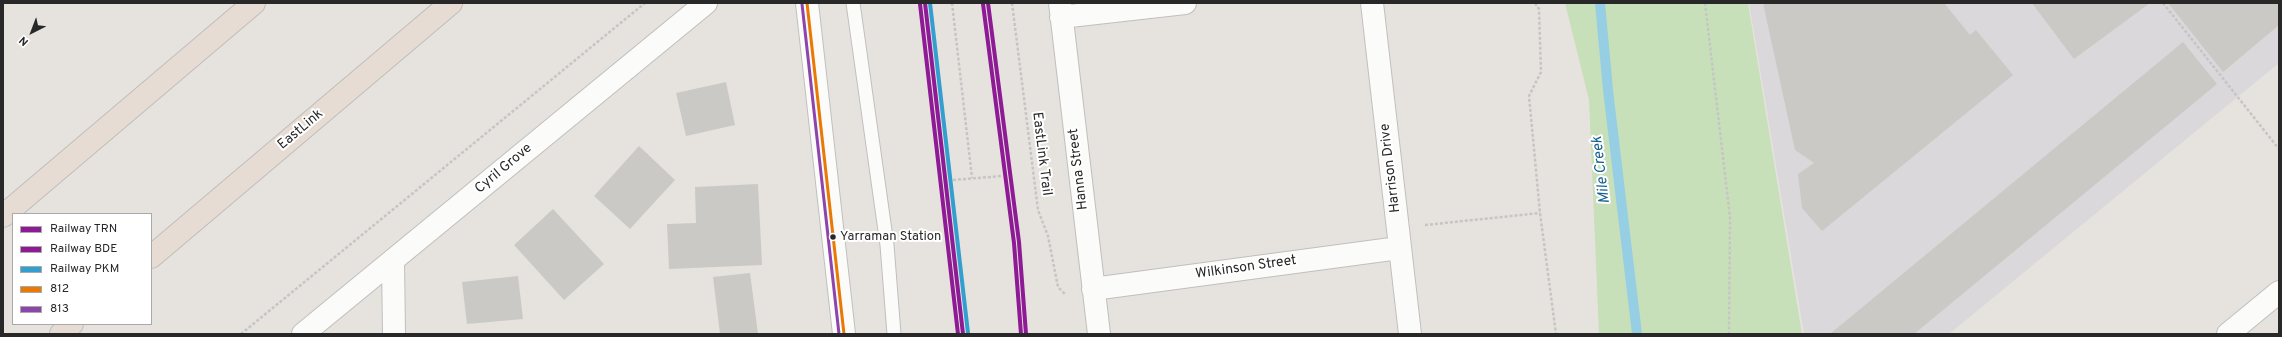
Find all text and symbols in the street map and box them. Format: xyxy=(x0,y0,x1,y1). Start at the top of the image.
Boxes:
north arrow xyxy=(12,12,52,52)
text: N xyxy=(16,33,32,49)
street label: EastLink xyxy=(275,106,327,154)
street label: EastLink Trail xyxy=(1028,111,1054,197)
street label: Harrison Drive xyxy=(1377,122,1405,214)
street label: Hanna Street xyxy=(1066,127,1092,211)
water label: Mile Creek xyxy=(1589,135,1615,205)
street label: Cyril Grove xyxy=(472,140,536,198)
legend xyxy=(12,213,152,325)
text: Railway TRN xyxy=(50,221,117,237)
place label: Yarraman Station xyxy=(840,229,941,245)
marker: Yarraman Station xyxy=(828,232,838,242)
text: Railway BDE xyxy=(50,241,117,257)
street label: Wilkinson Street xyxy=(1194,253,1298,283)
text: Railway PKM xyxy=(50,261,119,277)
text: 812 xyxy=(50,281,69,297)
text: 813 xyxy=(50,301,69,317)

